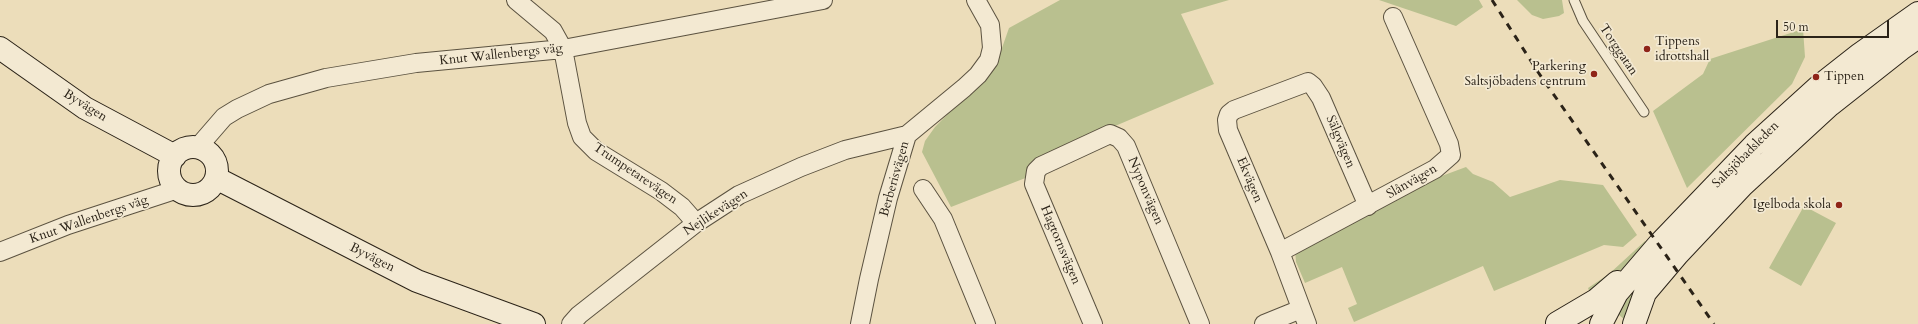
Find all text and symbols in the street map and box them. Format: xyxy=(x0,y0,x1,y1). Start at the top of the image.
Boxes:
scale bar xyxy=(1778,12,1891,38)
text: 50 m xyxy=(1783,19,1809,35)
street label: Torggatan xyxy=(1595,21,1641,79)
place label: Tippens idrottshall xyxy=(1655,34,1709,65)
street label: Knut Wallenbergs väg xyxy=(439,41,563,69)
marker: Tippens idrottshall xyxy=(1642,44,1652,54)
place label: Parkering Saltsjöbadens centrum xyxy=(1465,59,1586,90)
marker: Parkering Saltsjöbadens centrum xyxy=(1589,69,1599,79)
place label: Tippen xyxy=(1824,69,1864,85)
marker: Tippen xyxy=(1811,72,1821,82)
street label: Byvägen xyxy=(60,87,110,125)
street label: Sälgvägen xyxy=(1322,113,1358,171)
street label: Saltsjöbadsleden xyxy=(1709,118,1783,192)
street label: Berberisvägen xyxy=(877,139,913,219)
street label: Trumpetarevägen xyxy=(590,140,680,208)
street label: Nyponvägen xyxy=(1124,155,1166,227)
street label: Ekvägen xyxy=(1232,155,1266,205)
street label: Slånvägen xyxy=(1384,161,1440,203)
street label: Nejlikevägen xyxy=(681,186,751,240)
street label: Knut Wallenbergs väg xyxy=(28,192,150,248)
place label: Igelboda skola xyxy=(1753,197,1831,213)
marker: Igelboda skola xyxy=(1834,200,1844,210)
street label: Hagtornsvägen xyxy=(1036,203,1084,287)
street label: Byvägen xyxy=(347,240,397,276)

